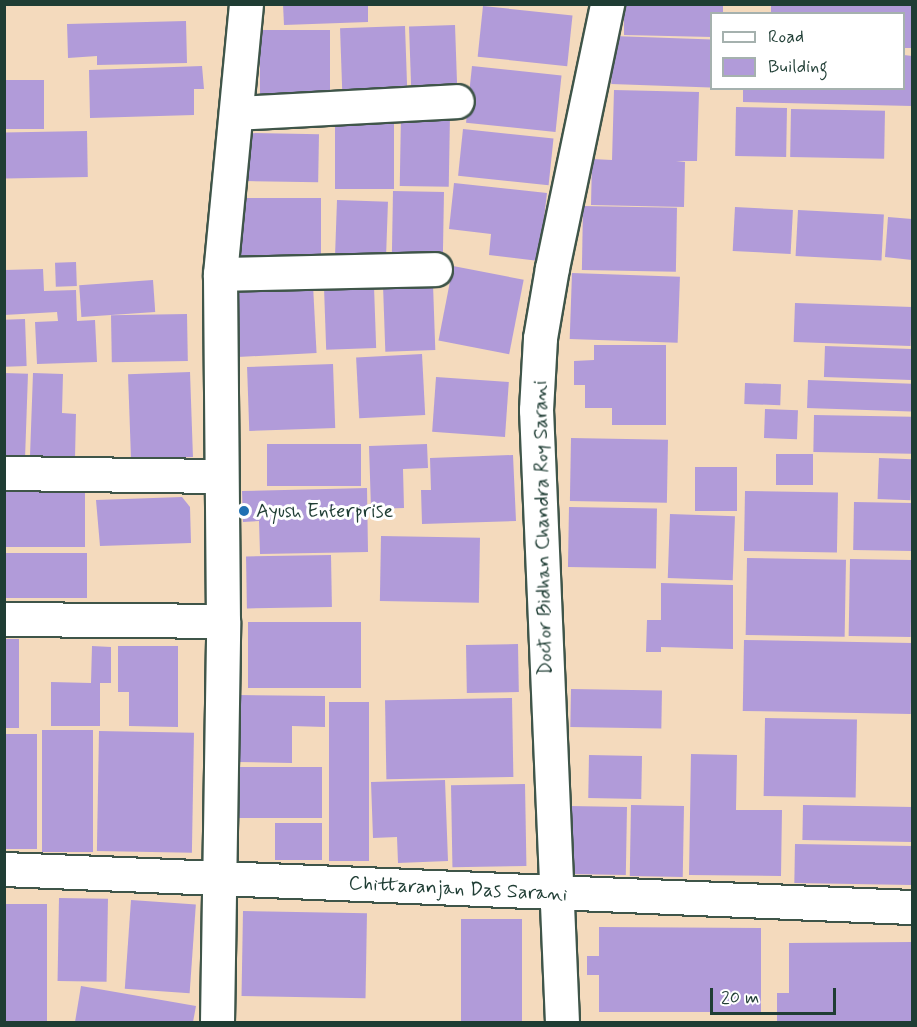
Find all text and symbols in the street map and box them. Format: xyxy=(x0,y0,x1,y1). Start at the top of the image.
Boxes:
legend xyxy=(710,12,905,90)
text: Road xyxy=(768,25,804,49)
text: Building xyxy=(768,55,828,79)
street label: Doctor Bidhan Chandra Roy Sarani xyxy=(528,379,558,677)
place label: Ayush Enterprise xyxy=(256,499,393,523)
marker: Ayush Enterprise xyxy=(237,504,251,518)
street label: Chittaranjan Das Sarani xyxy=(348,871,568,907)
scale bar xyxy=(713,976,839,1014)
text: 20 m xyxy=(721,986,759,1010)

